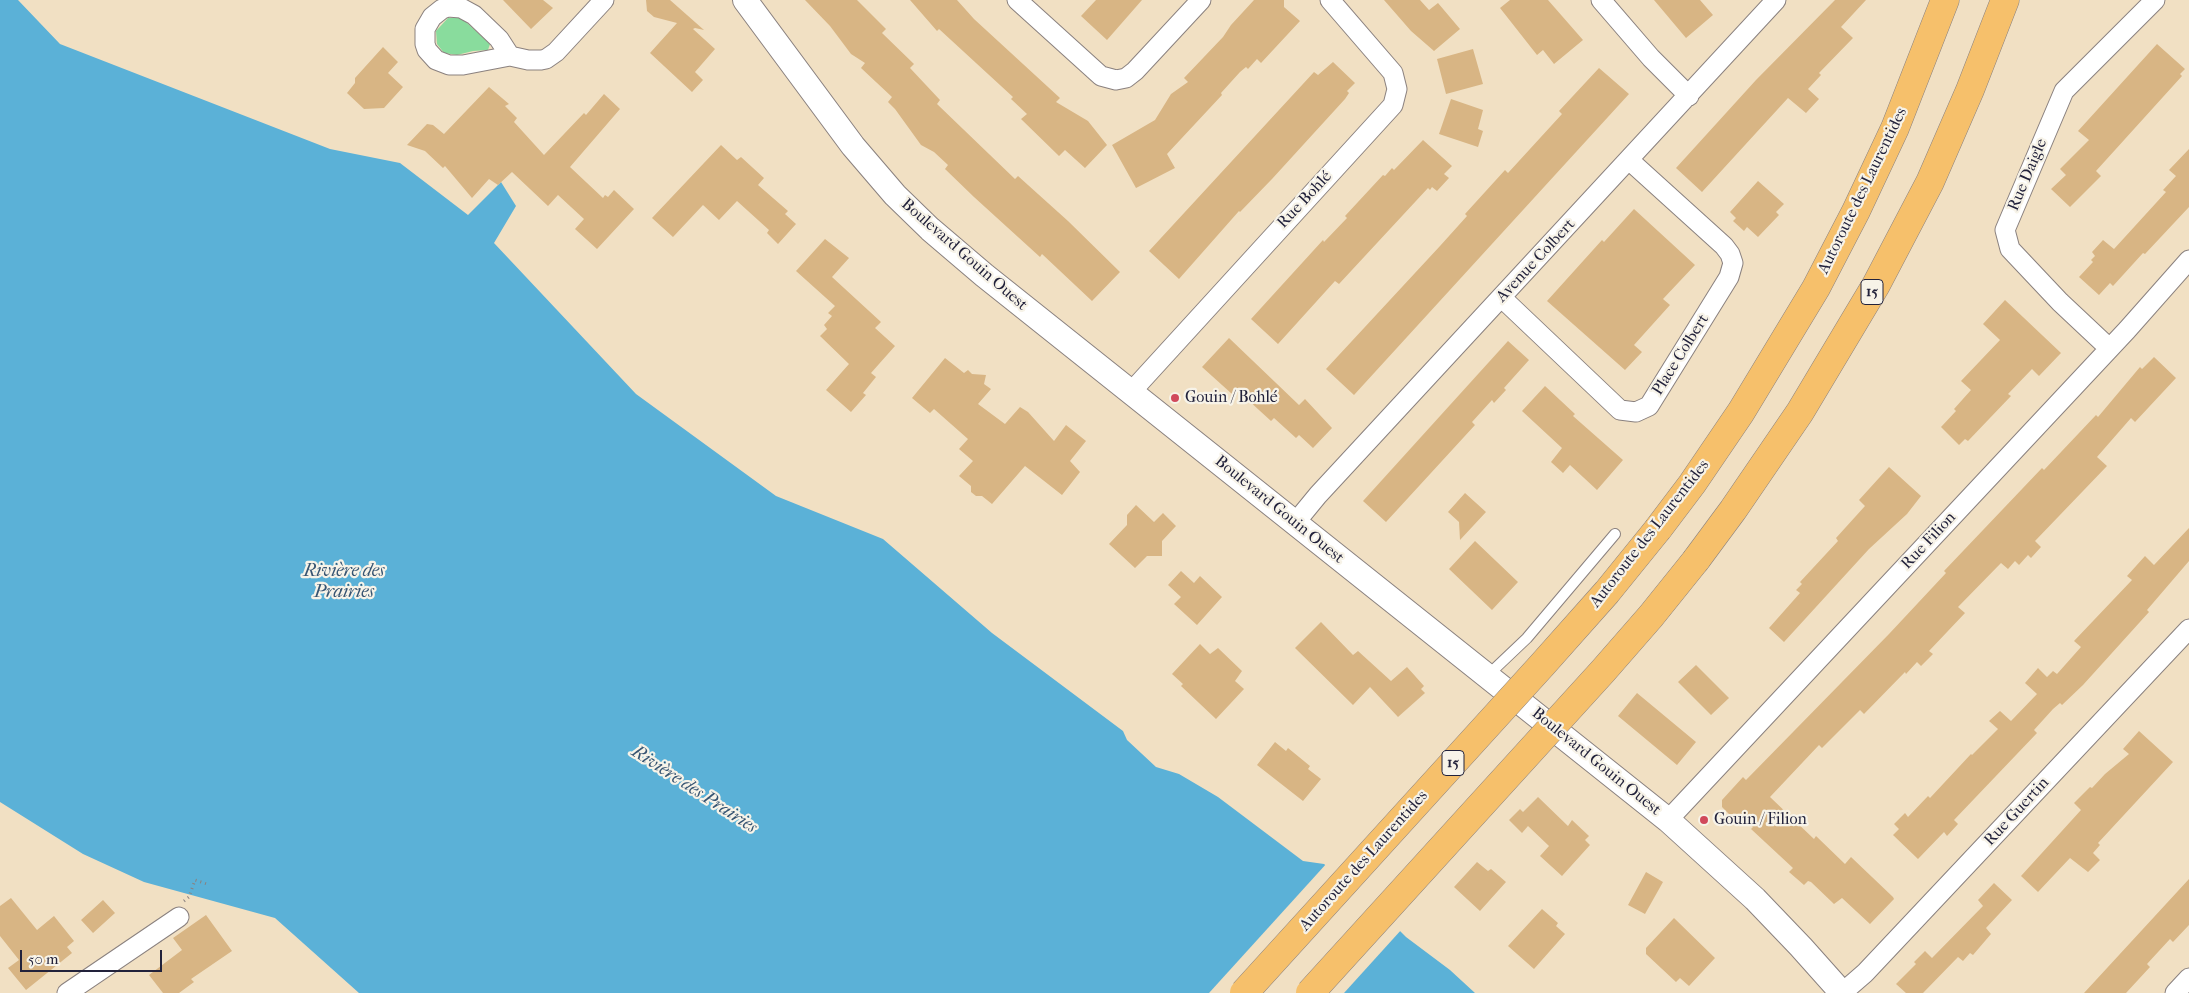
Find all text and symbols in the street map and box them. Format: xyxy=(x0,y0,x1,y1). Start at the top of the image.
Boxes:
street label: Autoroute des Laurentides xyxy=(1814,105,1912,277)
street label: Rue Daigle xyxy=(2004,136,2052,214)
street label: Rue Bohlé xyxy=(1274,167,1336,233)
street label: Boulevard Gouin Ouest xyxy=(897,195,1031,315)
street label: Avenue Colbert xyxy=(1492,215,1580,307)
road number: 15 xyxy=(1861,280,1883,304)
street label: Place Colbert xyxy=(1649,311,1713,399)
place label: Gouin / Bohlé xyxy=(1185,388,1278,408)
marker: Gouin / Bohlé xyxy=(1169,392,1181,404)
street label: Boulevard Gouin Ouest xyxy=(1211,452,1347,568)
street label: Autoroute des Laurentides xyxy=(1586,456,1714,612)
street label: Rue Filion xyxy=(1898,508,1960,574)
water label: Rivière des Prairies xyxy=(303,561,385,604)
street label: Boulevard Gouin Ouest xyxy=(1528,704,1664,820)
water label: Rivière des Prairies xyxy=(627,741,761,839)
road number: 15 xyxy=(1442,750,1464,776)
street label: Rue Guertin xyxy=(1980,774,2054,850)
street label: Autoroute des Laurentides xyxy=(1296,787,1432,935)
place label: Gouin / Filion xyxy=(1714,810,1807,830)
marker: Gouin / Filion xyxy=(1698,814,1710,826)
scale bar xyxy=(22,940,165,972)
text: 50 m xyxy=(28,950,58,968)

